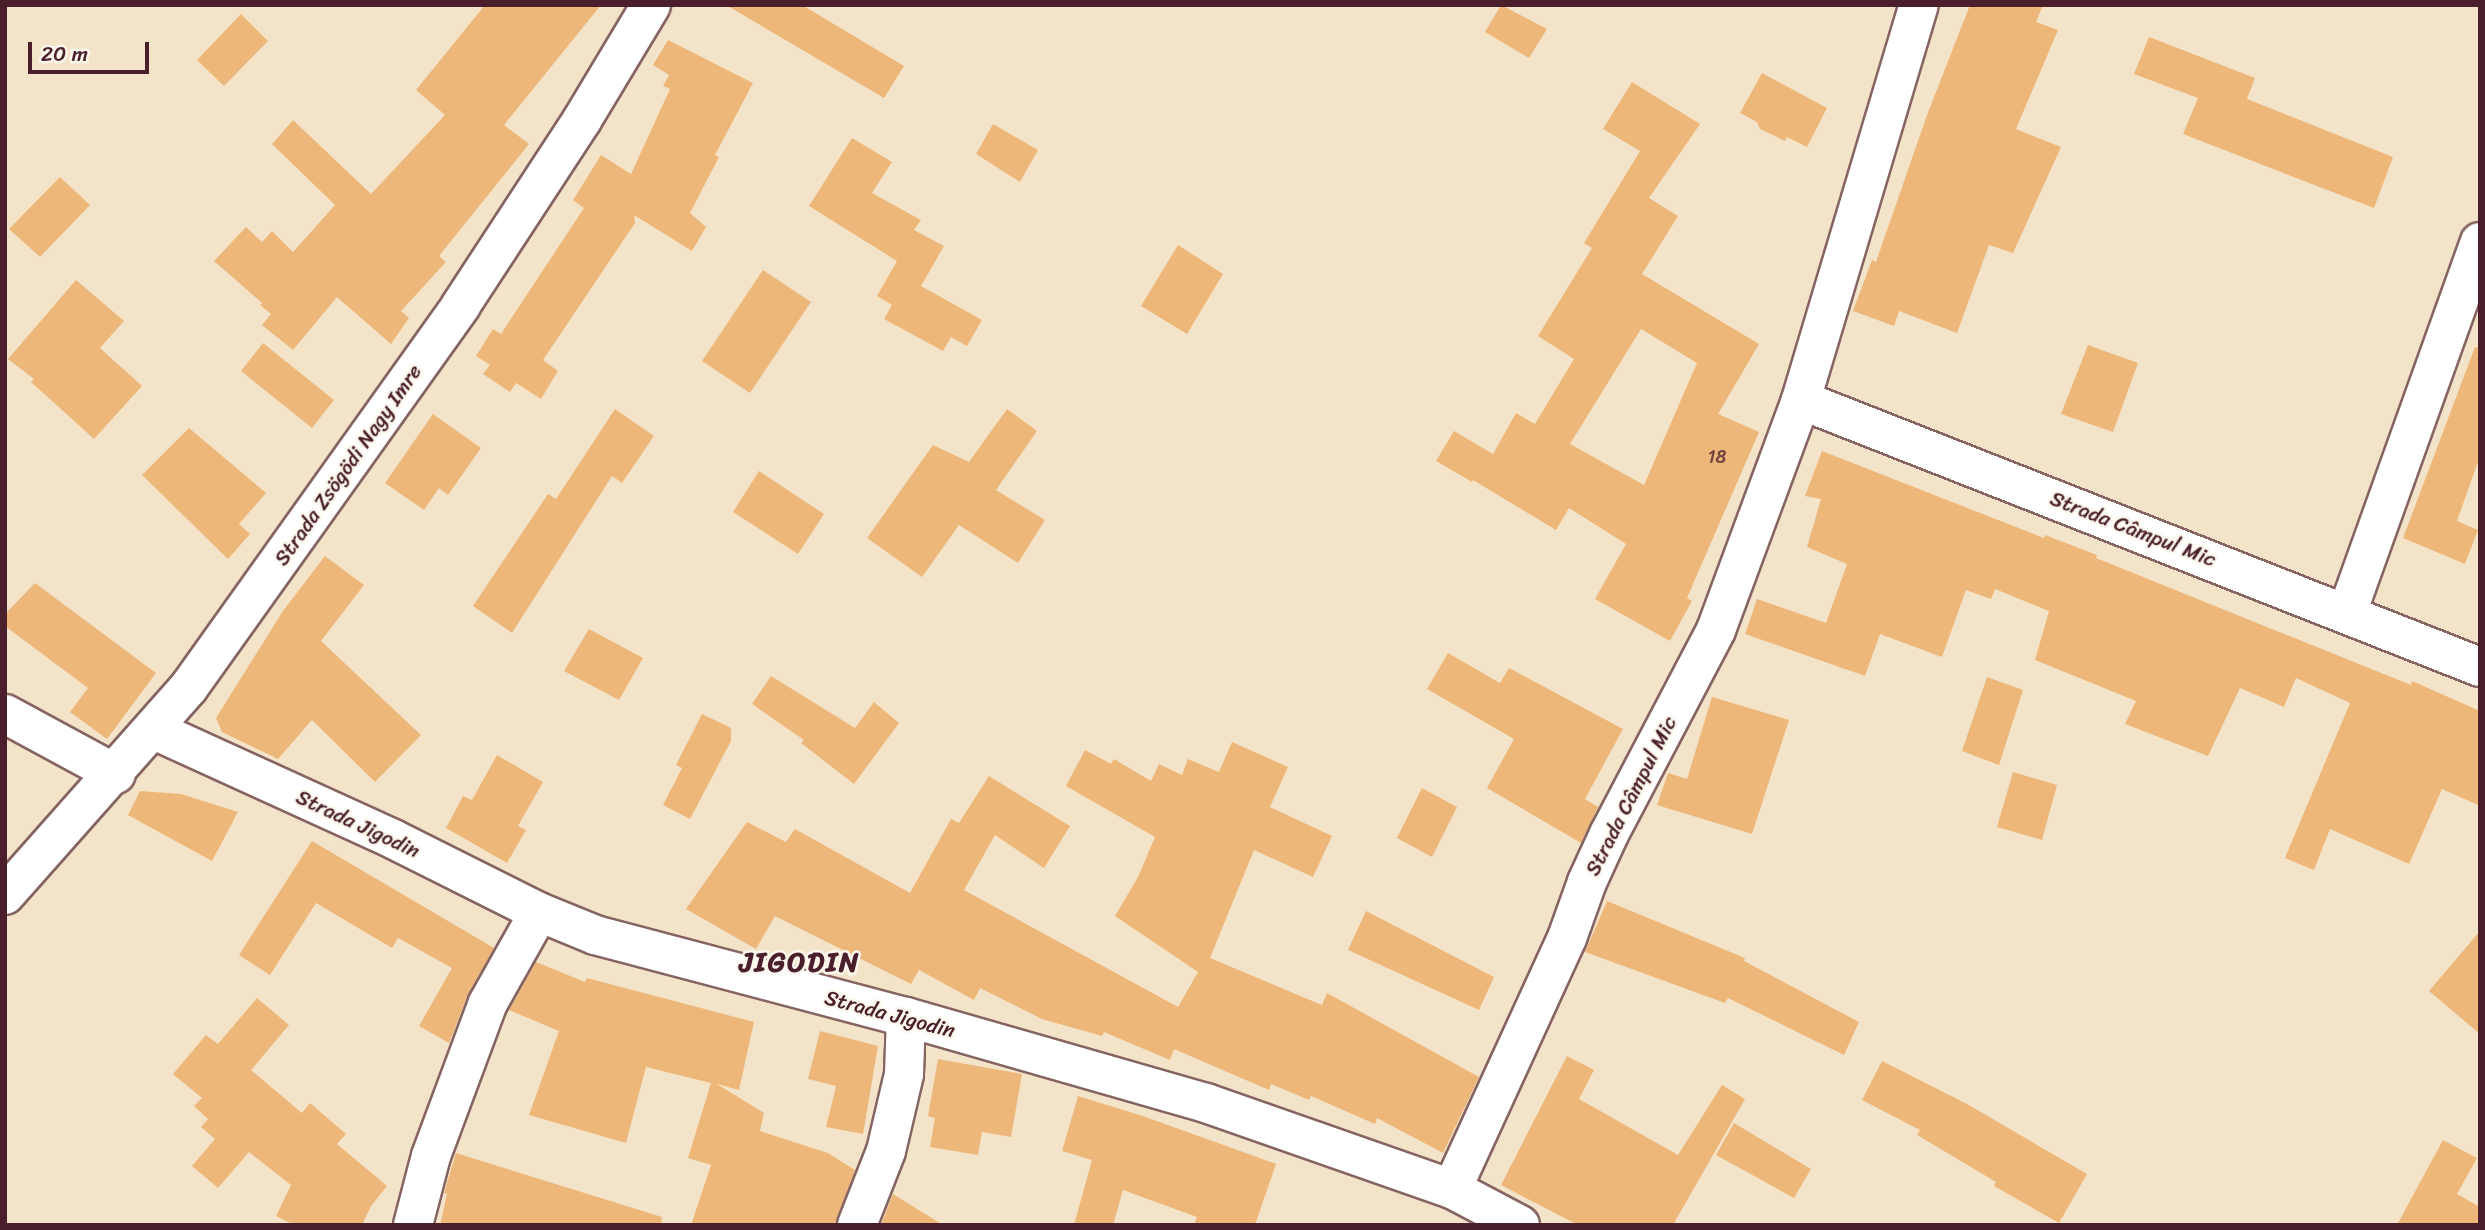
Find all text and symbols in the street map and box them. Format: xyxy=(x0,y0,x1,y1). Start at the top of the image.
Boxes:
scale bar xyxy=(32,28,152,72)
text: 20 m xyxy=(41,35,88,73)
street label: Strada Zsögödi Nagy Imre xyxy=(269,360,427,570)
house number: 18 xyxy=(1708,446,1726,468)
street label: Strada Câmpul Mic xyxy=(2047,486,2219,572)
street label: Strada Câmpul Mic xyxy=(1580,712,1682,880)
street label: Strada Jigodin xyxy=(292,784,424,864)
district label: JIGODIN xyxy=(742,945,858,979)
street label: Strada Jigodin xyxy=(822,985,958,1043)

